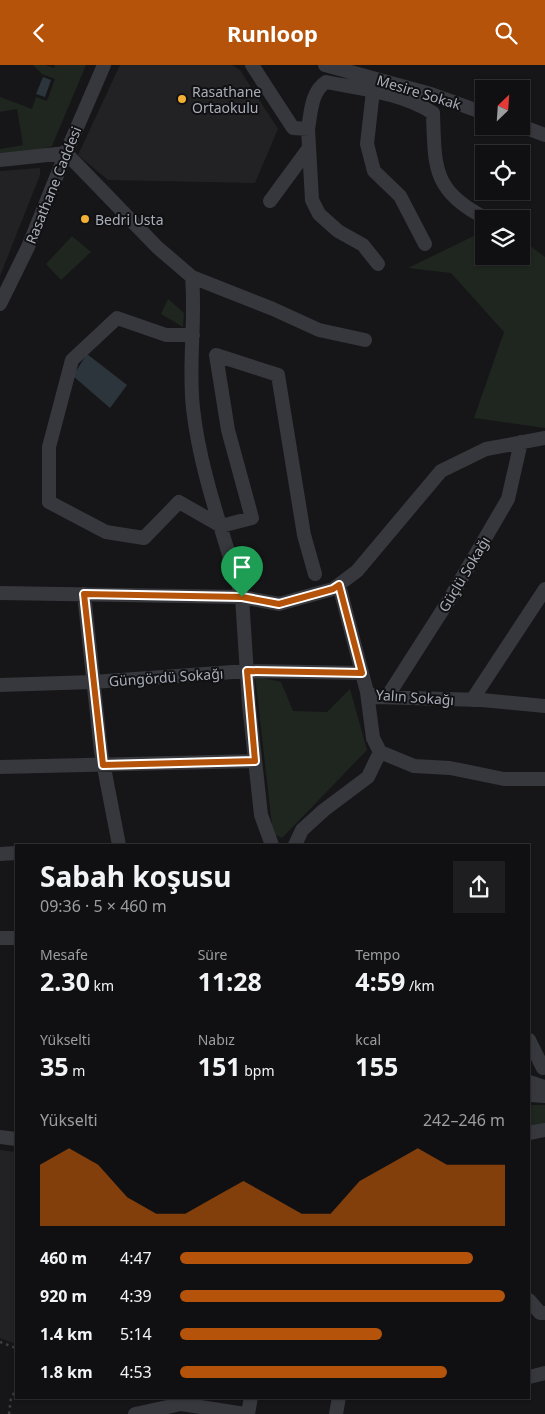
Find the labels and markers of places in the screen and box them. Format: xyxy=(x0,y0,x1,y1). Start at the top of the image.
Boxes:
place label: Rasathane Ortaokulu xyxy=(192,82,261,117)
marker: Rasathane Ortaokulu xyxy=(176,93,188,105)
place label: Bedri Usta xyxy=(95,210,164,229)
marker: Bedri Usta xyxy=(79,213,91,225)
pin xyxy=(221,546,263,597)

